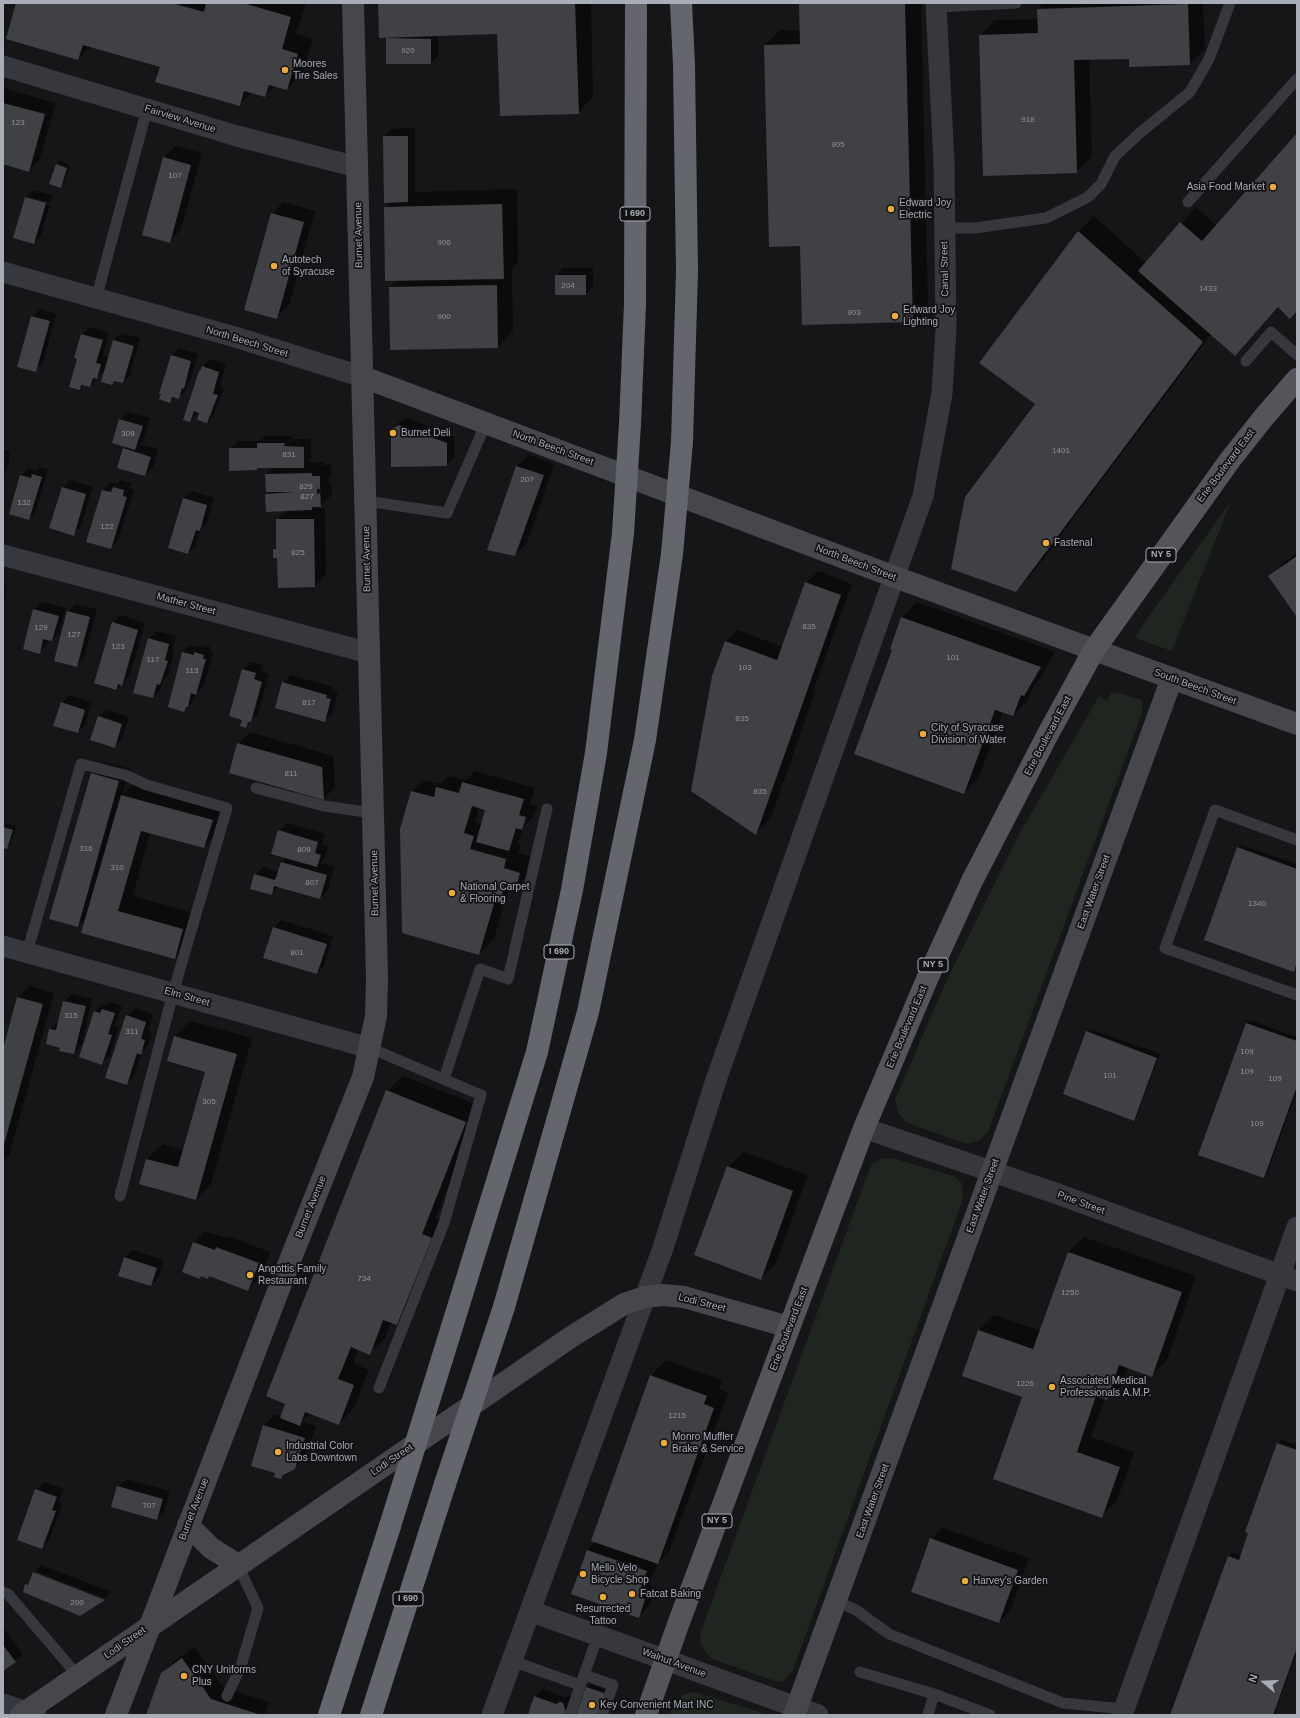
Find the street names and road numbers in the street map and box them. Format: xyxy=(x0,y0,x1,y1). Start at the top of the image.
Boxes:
street label: Fairview Avenue xyxy=(143,102,217,136)
street label: Burnet Avenue xyxy=(352,202,366,268)
road number: I 690 xyxy=(620,207,650,221)
street label: Canal Street xyxy=(939,241,951,297)
street label: North Beech Street xyxy=(205,324,289,360)
street label: Erie Boulevard East xyxy=(1195,427,1257,505)
street label: North Beech Street xyxy=(511,428,595,468)
street label: Burnet Avenue xyxy=(360,526,374,592)
street label: North Beech Street xyxy=(814,542,898,584)
road number: NY 5 xyxy=(1146,548,1176,562)
street label: Mather Street xyxy=(155,590,217,618)
street label: South Beech Street xyxy=(1152,667,1238,707)
street label: Erie Boulevard East xyxy=(1022,694,1074,778)
street label: Burnet Avenue xyxy=(368,850,382,916)
street label: East Water Street xyxy=(1075,853,1113,931)
road number: I 690 xyxy=(544,945,574,959)
road number: NY 5 xyxy=(918,958,948,972)
street label: Erie Boulevard East xyxy=(884,984,930,1070)
street label: Elm Street xyxy=(163,985,211,1009)
street label: East Water Street xyxy=(964,1157,1002,1235)
street label: Burnet Avenue xyxy=(293,1174,329,1240)
street label: Pine Street xyxy=(1056,1189,1106,1217)
street label: Erie Boulevard East xyxy=(768,1286,810,1372)
street label: Lodi Street xyxy=(677,1291,727,1315)
street label: Lodi Street xyxy=(369,1442,415,1478)
street label: East Water Street xyxy=(854,1462,892,1540)
street label: Burnet Avenue xyxy=(177,1476,211,1542)
road number: NY 5 xyxy=(702,1514,732,1528)
road number: I 690 xyxy=(393,1592,423,1606)
street label: Lodi Street xyxy=(102,1624,148,1662)
street label: Walnut Avenue xyxy=(640,1646,708,1680)

